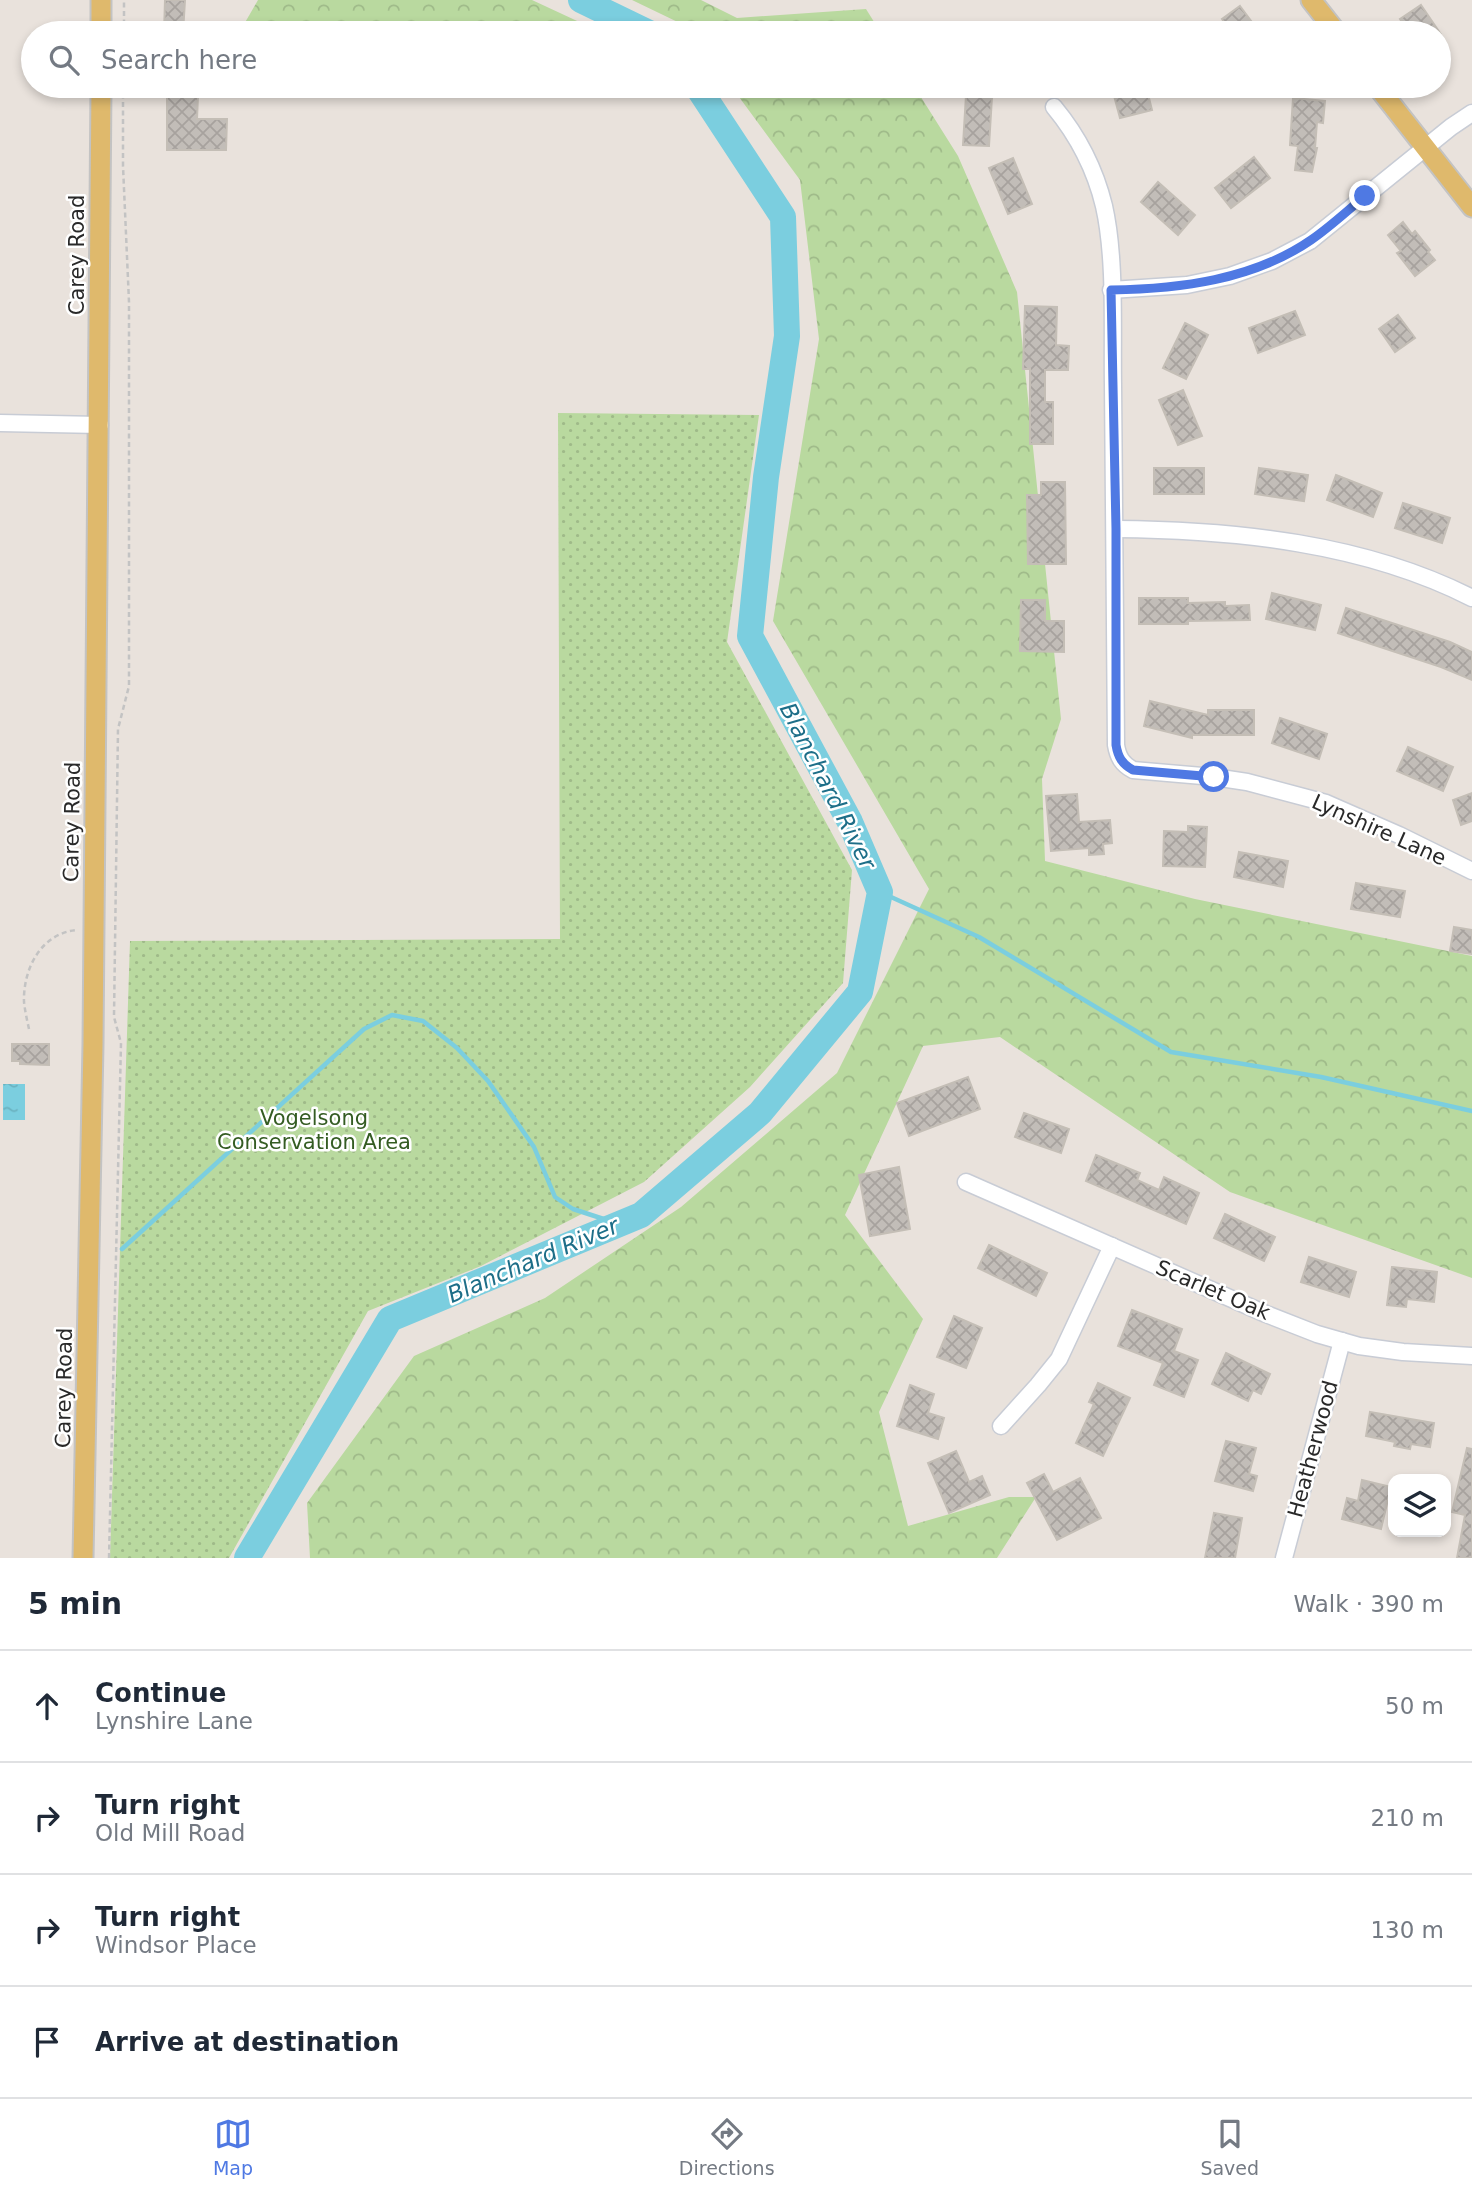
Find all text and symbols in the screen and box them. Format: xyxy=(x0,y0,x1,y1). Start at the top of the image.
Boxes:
search box xyxy=(21,21,1451,98)
icon: search xyxy=(45,41,83,79)
text: Search here xyxy=(101,45,257,75)
route end xyxy=(1349,180,1380,211)
street label: Carey Road xyxy=(65,195,89,315)
water label: Blanchard River xyxy=(775,699,882,875)
route start xyxy=(1198,761,1229,792)
street label: Carey Road xyxy=(59,762,85,882)
street label: Lynshire Lane xyxy=(1308,790,1450,870)
park label: Vogelsong Conservation Area xyxy=(217,1106,411,1154)
water label: Blanchard River xyxy=(444,1212,624,1308)
street label: Scarlet Oak xyxy=(1152,1255,1274,1325)
street label: Carey Road xyxy=(51,1328,77,1448)
street label: Heatherwood xyxy=(1283,1378,1343,1520)
map controls xyxy=(1388,1474,1451,1537)
button: layers xyxy=(1388,1474,1451,1537)
text: 5 min xyxy=(28,1586,122,1621)
text: Walk · 390 m xyxy=(1293,1591,1444,1617)
text: Continue xyxy=(95,1678,226,1708)
icon: ahead xyxy=(28,1687,66,1725)
text: 50 m xyxy=(1385,1693,1444,1719)
text: Lynshire Lane xyxy=(95,1708,253,1734)
text: Turn right xyxy=(95,1790,240,1820)
icon: right xyxy=(28,1799,66,1837)
text: 210 m xyxy=(1370,1805,1444,1831)
text: Old Mill Road xyxy=(95,1820,245,1846)
text: Turn right xyxy=(95,1902,240,1932)
icon: right xyxy=(28,1911,66,1949)
text: 130 m xyxy=(1370,1917,1444,1943)
text: Windsor Place xyxy=(95,1932,257,1958)
icon: arrive xyxy=(28,2023,66,2061)
text: Arrive at destination xyxy=(95,2027,399,2057)
tab: Map xyxy=(213,2115,253,2179)
tab: Directions xyxy=(679,2115,775,2179)
tab: Saved xyxy=(1200,2115,1259,2179)

